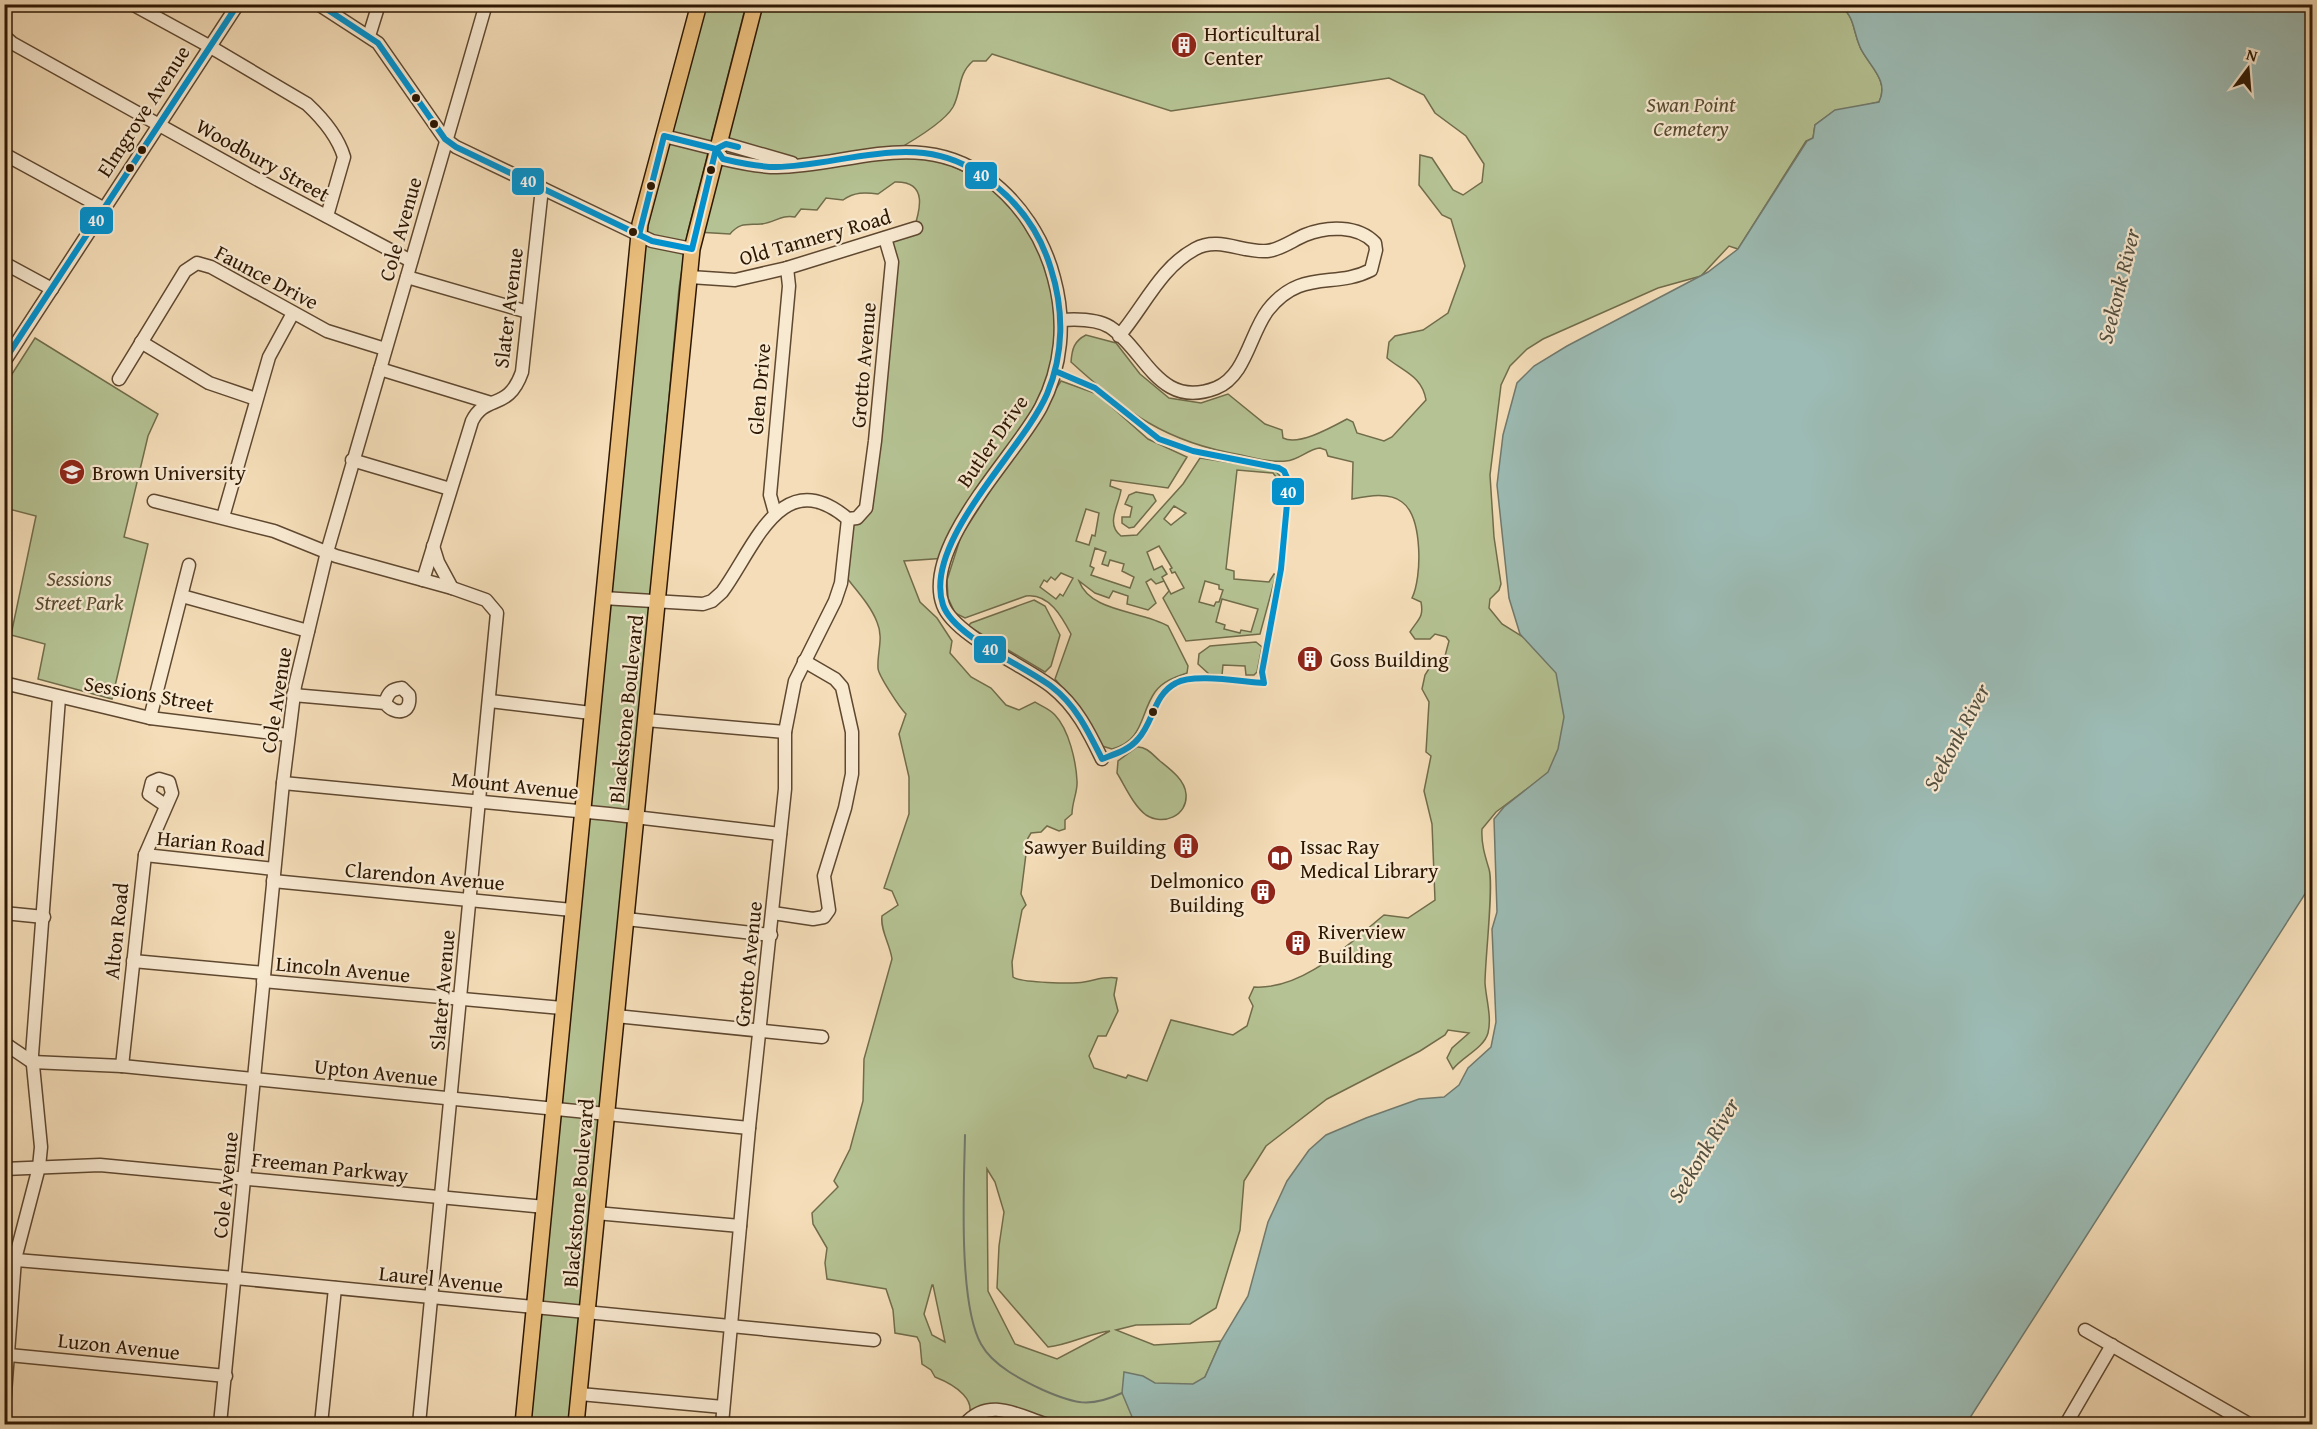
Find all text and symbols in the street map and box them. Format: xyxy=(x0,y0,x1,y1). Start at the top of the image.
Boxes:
place label: Horticultural Center xyxy=(1204,18,1320,73)
building icon: Horticultural Center xyxy=(1169,30,1199,60)
street label: Elmgrove Avenue xyxy=(89,39,197,183)
north arrow xyxy=(2218,39,2278,99)
text: N xyxy=(2244,42,2261,68)
park label: Swan Point Cemetery xyxy=(1646,89,1736,144)
unlabelled marker xyxy=(410,92,422,104)
street label: Woodbury Street xyxy=(190,110,336,210)
unlabelled marker xyxy=(428,118,440,130)
unlabelled marker xyxy=(136,144,148,156)
line badge: 40 xyxy=(964,161,998,190)
unlabelled marker xyxy=(124,162,136,174)
text: 40 xyxy=(973,163,989,187)
unlabelled marker xyxy=(705,164,717,176)
line badge: 40 xyxy=(511,167,545,196)
text: 40 xyxy=(520,169,536,193)
street label: Cole Avenue xyxy=(370,173,430,285)
unlabelled marker xyxy=(645,180,657,192)
street label: Old Tannery Road xyxy=(736,200,895,273)
line badge: 40 xyxy=(79,206,114,235)
text: 40 xyxy=(88,208,104,232)
water label: Seekonk River xyxy=(2088,225,2148,347)
unlabelled marker xyxy=(627,226,639,238)
street label: Faunce Drive xyxy=(210,237,324,317)
street label: Slater Avenue xyxy=(485,246,531,370)
street label: Grotto Avenue xyxy=(842,301,884,429)
street label: Glen Drive xyxy=(740,342,778,436)
street label: Butler Drive xyxy=(949,388,1035,494)
school or university icon: Brown University xyxy=(57,457,87,487)
place label: Brown University xyxy=(92,457,247,488)
line badge: 40 xyxy=(1271,477,1305,506)
text: 40 xyxy=(1280,480,1296,504)
park label: Sessions Street Park xyxy=(35,563,124,618)
street label: Blackstone Boulevard xyxy=(601,612,651,805)
line badge: 40 xyxy=(973,635,1007,664)
text: 40 xyxy=(982,637,998,661)
building icon: Goss Building xyxy=(1295,644,1325,674)
place label: Goss Building xyxy=(1330,644,1449,675)
street label: Cole Avenue xyxy=(252,645,300,755)
street label: Sessions Street xyxy=(82,667,217,721)
water label: Seekonk River xyxy=(1914,677,1998,796)
unlabelled marker xyxy=(1147,706,1159,718)
street label: Mount Avenue xyxy=(450,763,580,807)
street label: Harian Road xyxy=(155,822,267,864)
place label: Sawyer Building xyxy=(1024,831,1167,862)
building icon: Sawyer Building xyxy=(1171,831,1201,861)
place label: Issac Ray Medical Library xyxy=(1300,831,1439,886)
library icon: Issac Ray Medical Library xyxy=(1265,843,1295,873)
street label: Clarendon Avenue xyxy=(344,854,506,898)
place label: Delmonico Building xyxy=(1150,865,1245,920)
building icon: Delmonico Building xyxy=(1248,877,1278,907)
street label: Alton Road xyxy=(96,880,137,981)
street label: Grotto Avenue xyxy=(726,900,770,1028)
place label: Riverview Building xyxy=(1318,916,1406,971)
street label: Slater Avenue xyxy=(421,928,463,1052)
building icon: Riverview Building xyxy=(1283,928,1313,958)
street label: Lincoln Avenue xyxy=(275,948,412,990)
street label: Upton Avenue xyxy=(313,1050,440,1094)
water label: Seekonk River xyxy=(1659,1091,1747,1208)
street label: Blackstone Boulevard xyxy=(554,1096,602,1289)
street label: Cole Avenue xyxy=(204,1130,246,1240)
street label: Freeman Parkway xyxy=(250,1143,410,1191)
street label: Laurel Avenue xyxy=(377,1257,505,1301)
street label: Luzon Avenue xyxy=(56,1324,182,1368)

